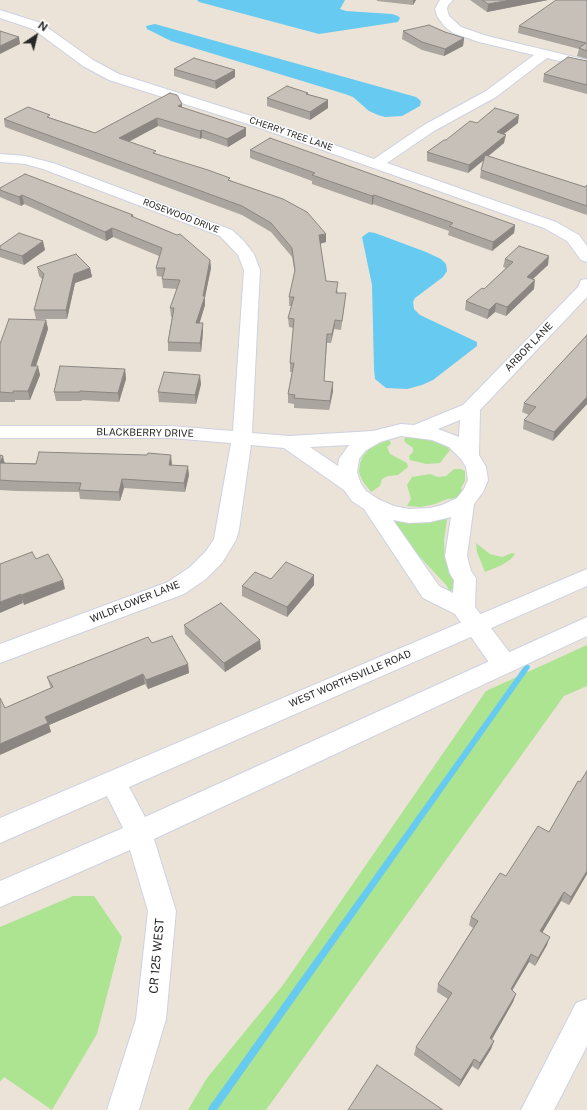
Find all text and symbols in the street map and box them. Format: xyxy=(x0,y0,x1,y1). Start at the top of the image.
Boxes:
north arrow xyxy=(16,16,56,56)
text: N xyxy=(36,19,50,34)
street label: CHERRY TREE LANE xyxy=(248,115,334,153)
street label: ROSEWOOD DRIVE xyxy=(141,196,221,236)
street label: ARBOR LANE xyxy=(503,320,555,374)
street label: BLACKBERRY DRIVE xyxy=(96,426,194,440)
street label: WILDFLOWER LANE xyxy=(88,579,182,625)
street label: WEST WORTHSVILLE ROAD xyxy=(287,648,413,710)
street label: CR 125 WEST xyxy=(147,918,167,994)

